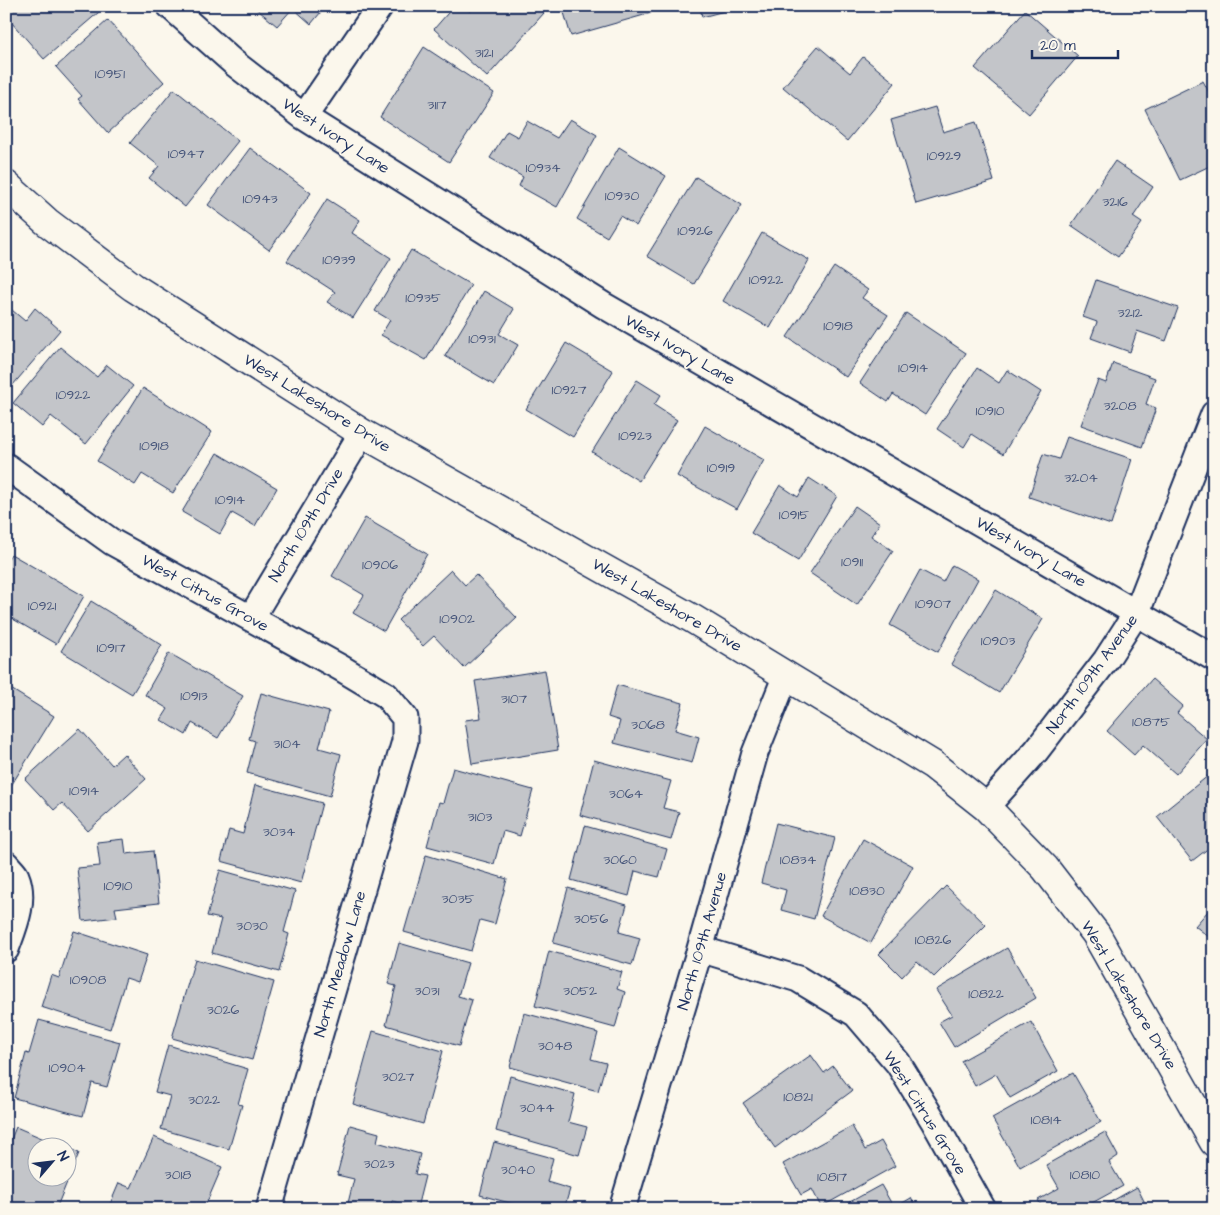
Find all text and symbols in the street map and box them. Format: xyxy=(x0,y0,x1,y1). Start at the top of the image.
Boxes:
scale bar xyxy=(1032,28,1119,60)
text: 20 m xyxy=(1040,35,1076,56)
house number: 3121 xyxy=(475,43,494,63)
house number: 10951 xyxy=(95,64,125,84)
street label: West Ivory Lane xyxy=(277,93,394,180)
house number: 3117 xyxy=(427,95,447,115)
house number: 10947 xyxy=(168,144,205,164)
house number: 10929 xyxy=(927,146,961,166)
house number: 10934 xyxy=(525,158,561,178)
house number: 10930 xyxy=(605,186,639,206)
house number: 10943 xyxy=(242,189,278,209)
house number: 3216 xyxy=(1102,192,1128,212)
house number: 10926 xyxy=(677,221,713,241)
house number: 10939 xyxy=(322,250,356,270)
house number: 10922 xyxy=(749,270,783,290)
house number: 10935 xyxy=(405,288,441,308)
house number: 3212 xyxy=(1118,303,1142,323)
street label: West Ivory Lane xyxy=(620,309,740,392)
house number: 10918 xyxy=(823,316,853,336)
house number: 10931 xyxy=(468,329,496,349)
street label: West Lakeshore Drive xyxy=(239,349,395,457)
house number: 10914 xyxy=(898,358,928,378)
house number: 10927 xyxy=(551,380,587,400)
house number: 10922 xyxy=(56,385,90,405)
house number: 3208 xyxy=(1103,396,1137,416)
house number: 10910 xyxy=(975,401,1005,421)
house number: 10923 xyxy=(618,426,652,446)
house number: 10918 xyxy=(139,436,169,456)
house number: 10919 xyxy=(707,458,735,478)
street label: North 109th Drive xyxy=(263,464,349,586)
house number: 3204 xyxy=(1064,468,1098,488)
house number: 10914 xyxy=(215,490,245,510)
house number: 10915 xyxy=(779,505,809,525)
street label: West Ivory Lane xyxy=(971,511,1091,594)
street label: West Citrus Grove xyxy=(138,549,273,637)
house number: 10911 xyxy=(841,552,863,572)
street label: West Lakeshore Drive xyxy=(588,553,746,657)
house number: 10906 xyxy=(362,555,398,575)
house number: 10907 xyxy=(915,594,951,614)
house number: 10921 xyxy=(28,596,56,616)
house number: 10902 xyxy=(439,609,475,629)
street label: North 109th Avenue xyxy=(1041,610,1143,738)
house number: 10903 xyxy=(981,631,1015,651)
house number: 10917 xyxy=(97,638,126,658)
house number: 10913 xyxy=(180,686,208,706)
house number: 3107 xyxy=(501,689,528,709)
house number: 10875 xyxy=(1132,712,1170,732)
house number: 3068 xyxy=(631,715,665,735)
house number: 3104 xyxy=(273,734,301,754)
house number: 10914 xyxy=(69,781,99,801)
house number: 3064 xyxy=(609,784,644,804)
house number: 3103 xyxy=(468,807,492,827)
house number: 3034 xyxy=(263,822,296,842)
house number: 3060 xyxy=(603,850,637,870)
house number: 10834 xyxy=(780,850,817,870)
street label: North 109th Avenue xyxy=(672,869,732,1013)
house number: 10910 xyxy=(103,876,133,896)
house number: 10830 xyxy=(849,881,885,901)
street label: North Meadow Lane xyxy=(309,888,371,1040)
house number: 3035 xyxy=(442,889,475,909)
house number: 3056 xyxy=(574,909,609,929)
house number: 3030 xyxy=(236,916,268,936)
street label: West Lakeshore Drive xyxy=(1076,917,1182,1074)
house number: 10826 xyxy=(915,930,951,950)
house number: 10908 xyxy=(70,970,106,990)
house number: 3031 xyxy=(415,981,440,1001)
house number: 3052 xyxy=(563,981,597,1001)
house number: 10822 xyxy=(968,984,1004,1004)
house number: 3026 xyxy=(207,1000,240,1020)
house number: 3048 xyxy=(538,1036,572,1056)
street label: West Citrus Grove xyxy=(878,1047,972,1179)
house number: 10904 xyxy=(49,1058,86,1078)
house number: 3027 xyxy=(382,1067,415,1087)
house number: 10821 xyxy=(783,1087,813,1107)
house number: 3022 xyxy=(188,1090,220,1110)
house number: 3044 xyxy=(519,1098,555,1118)
house number: 10814 xyxy=(1030,1110,1062,1130)
north arrow xyxy=(28,1138,78,1188)
text: N xyxy=(52,1148,74,1165)
house number: 3023 xyxy=(363,1154,395,1174)
house number: 3040 xyxy=(501,1160,535,1180)
house number: 3018 xyxy=(165,1165,191,1185)
house number: 10810 xyxy=(1070,1165,1100,1185)
house number: 10817 xyxy=(817,1167,847,1187)

